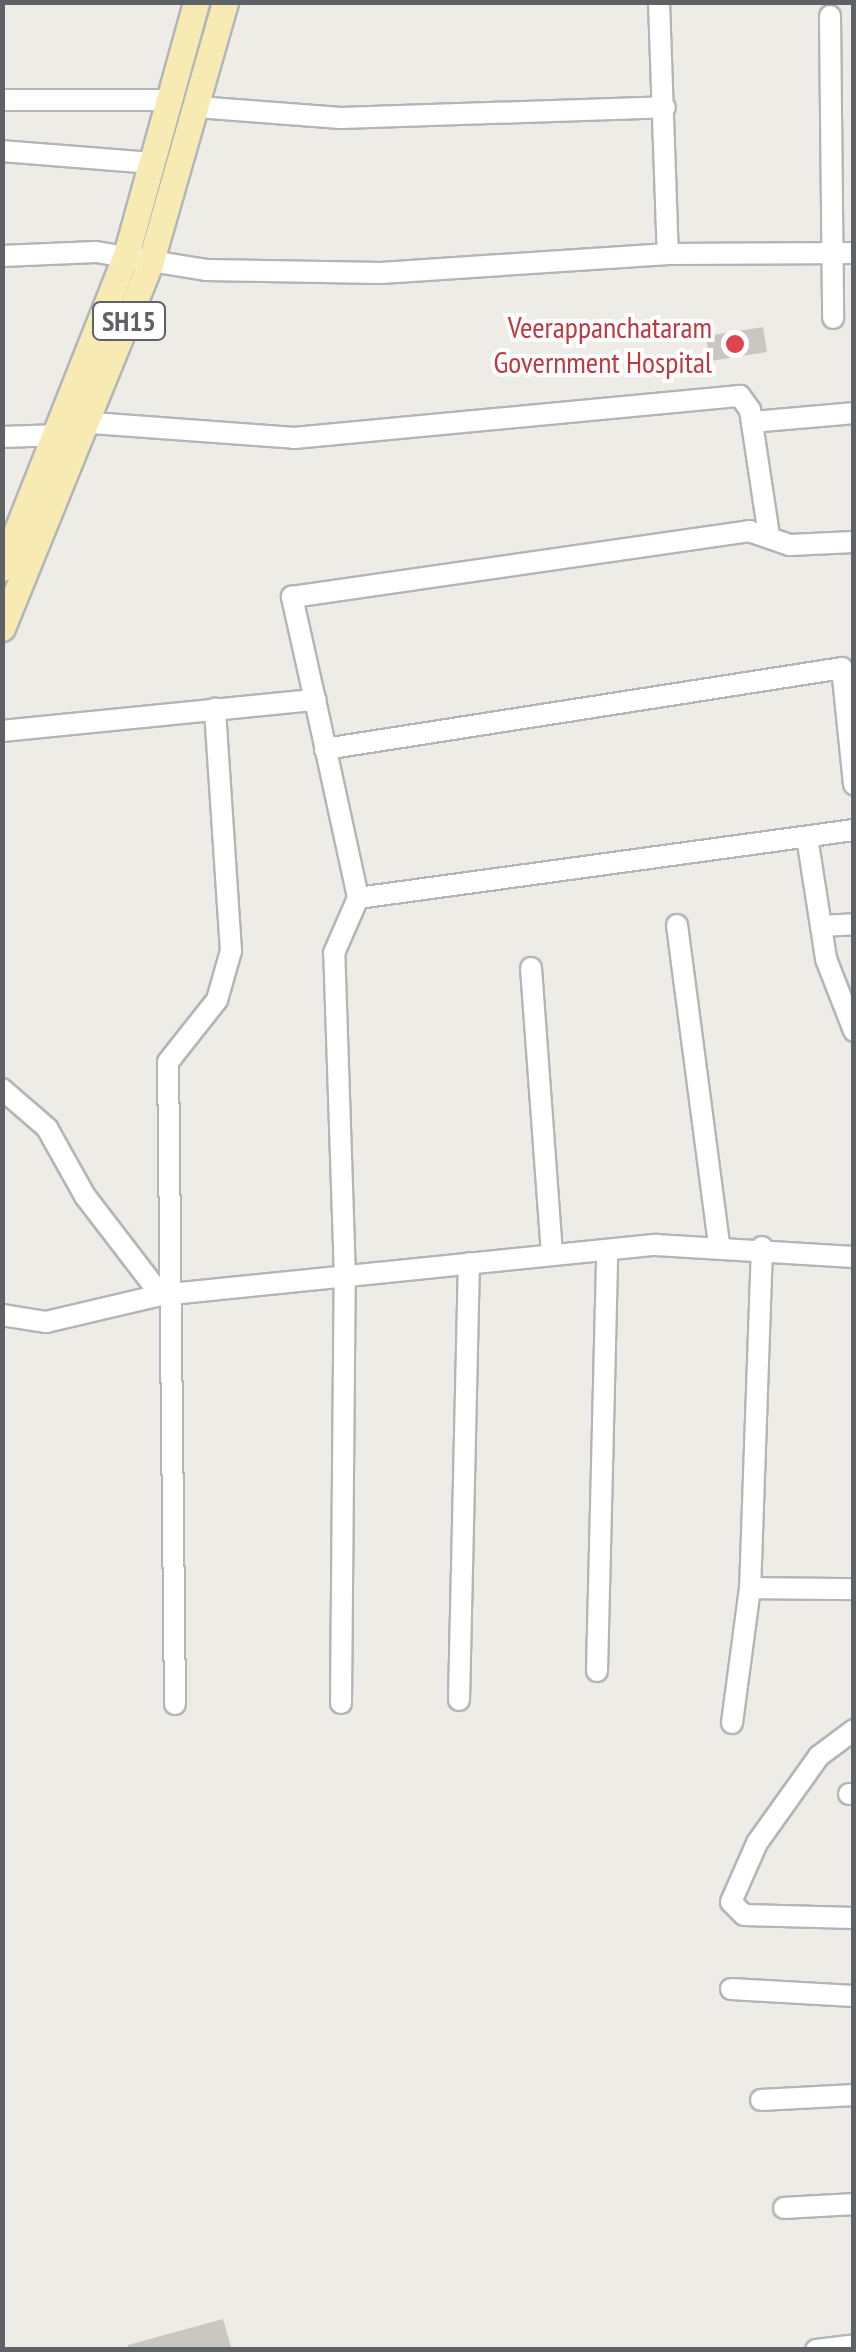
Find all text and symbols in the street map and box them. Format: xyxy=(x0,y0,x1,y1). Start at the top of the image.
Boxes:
road number: SH15 xyxy=(92,298,166,344)
place label: Veerappanchataram Government Hospital xyxy=(493,309,712,380)
marker: Veerappanchataram Government Hospital xyxy=(722,331,748,357)

